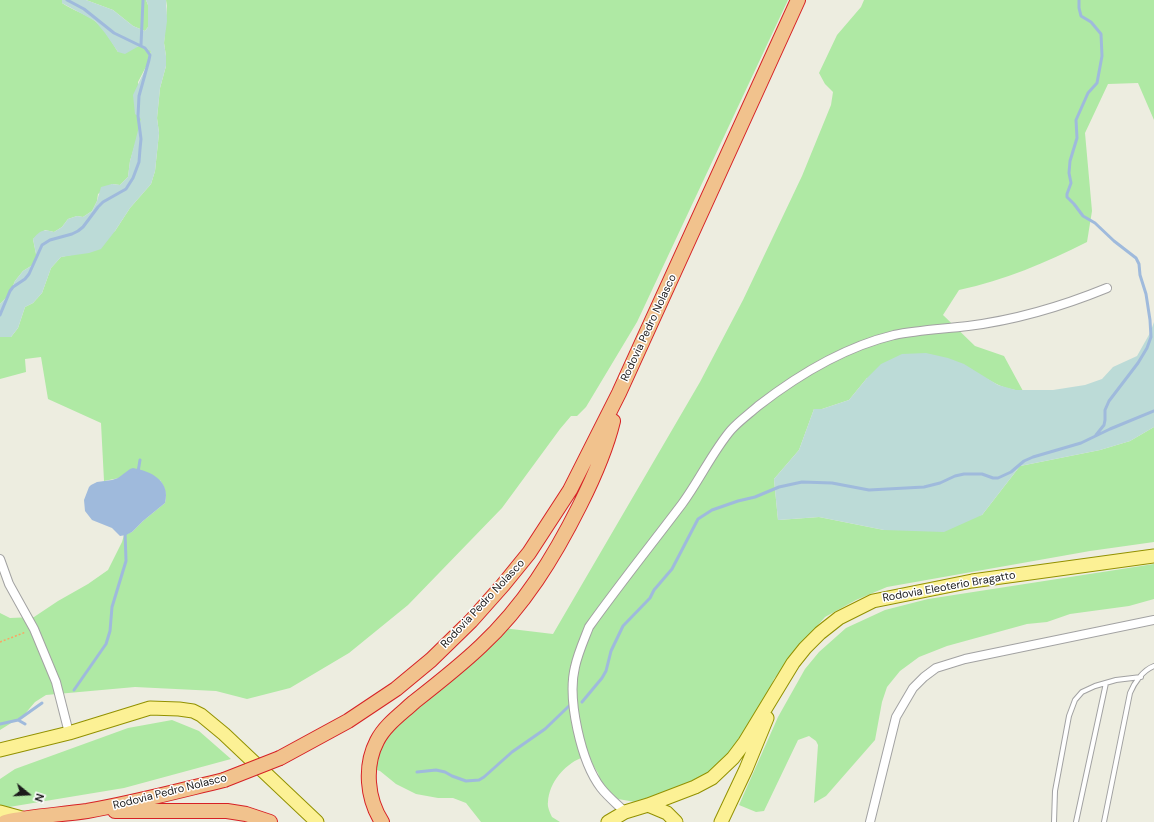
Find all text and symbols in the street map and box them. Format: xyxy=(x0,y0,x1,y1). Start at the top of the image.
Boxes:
street label: Rodovia Pedro Nolasco xyxy=(618,272,680,384)
street label: Rodovia Pedro Nolasco xyxy=(438,557,528,651)
street label: Rodovia Eleoterio Bragatto xyxy=(882,569,1016,605)
street label: Rodovia Pedro Nolasco xyxy=(112,771,228,813)
north arrow xyxy=(8,774,48,814)
text: N xyxy=(32,792,47,804)

